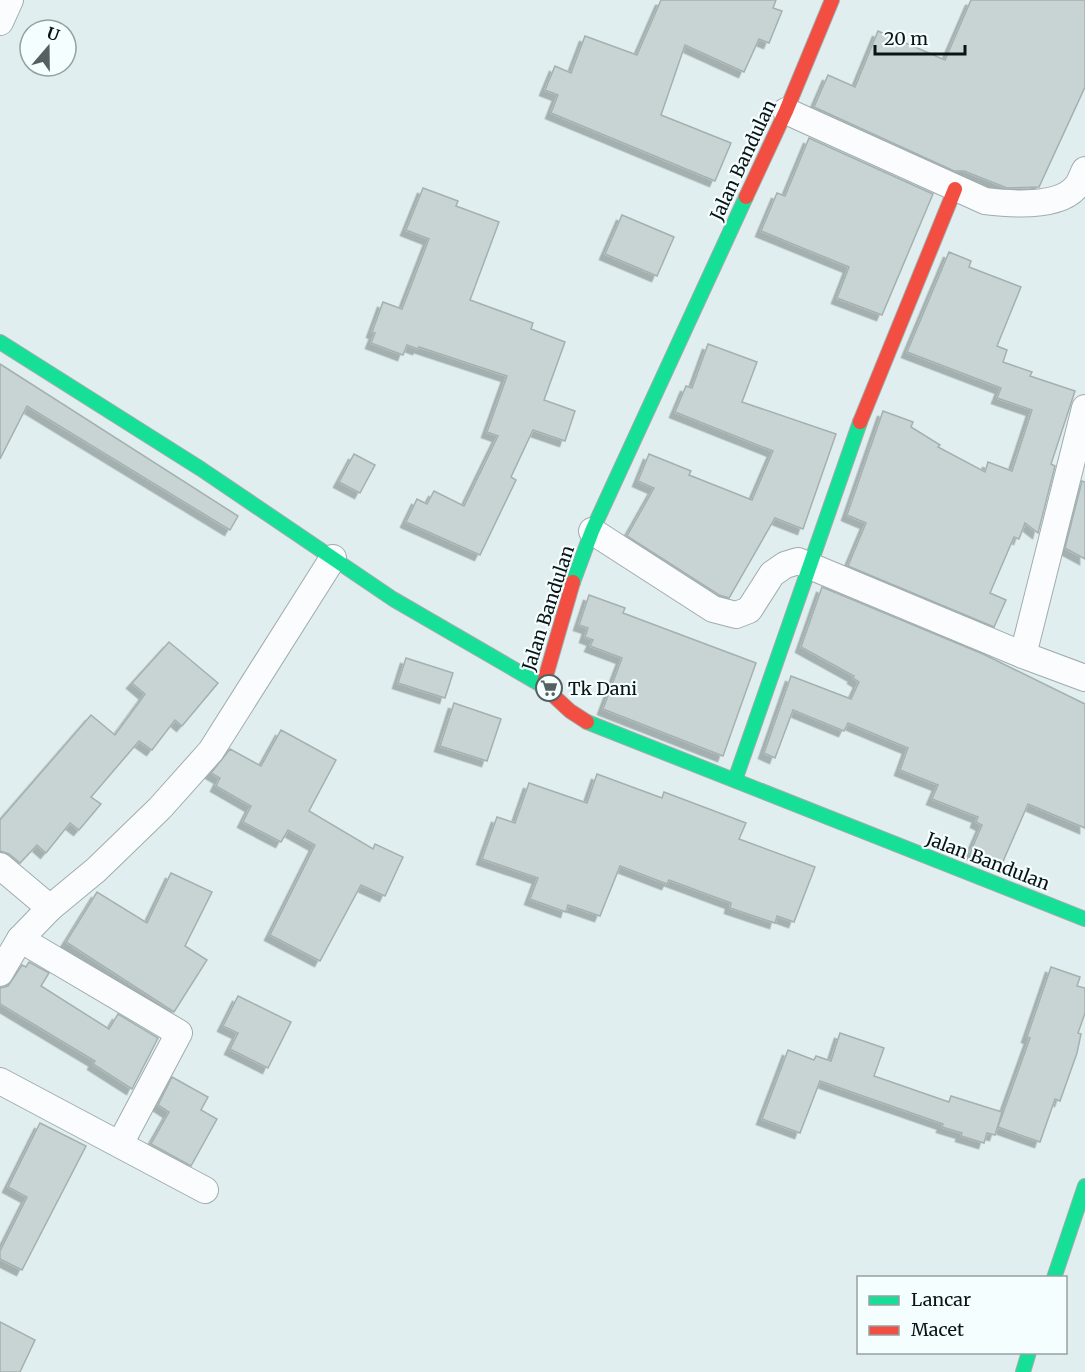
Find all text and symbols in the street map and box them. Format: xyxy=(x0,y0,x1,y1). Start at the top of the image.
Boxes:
north arrow xyxy=(18,18,78,78)
scale bar xyxy=(875,18,965,56)
text: U xyxy=(44,22,62,45)
text: 20 m xyxy=(884,27,928,50)
street label: Jalan Bandulan xyxy=(705,96,781,225)
street label: Jalan Bandulan xyxy=(517,542,579,675)
supermarket icon: Tk Dani xyxy=(534,673,564,703)
place label: Tk Dani xyxy=(568,677,637,700)
street label: Jalan Bandulan xyxy=(922,826,1053,895)
legend xyxy=(857,1276,1067,1354)
text: Lancar xyxy=(911,1288,971,1311)
text: Macet xyxy=(911,1318,964,1341)

